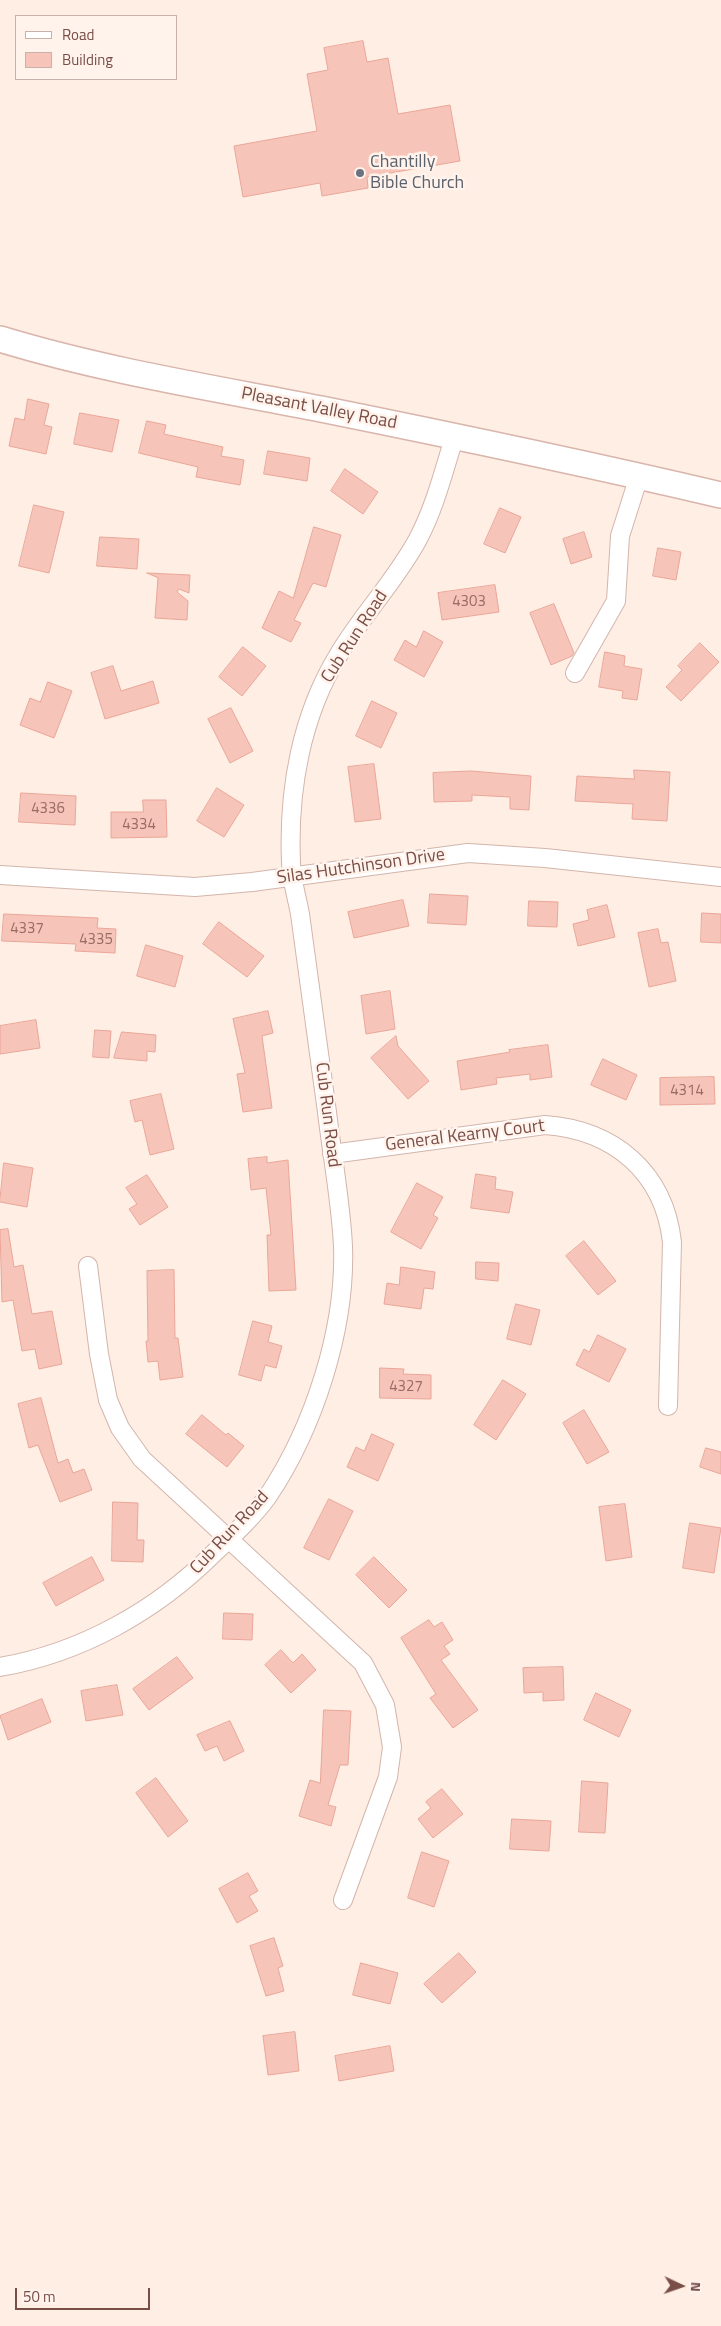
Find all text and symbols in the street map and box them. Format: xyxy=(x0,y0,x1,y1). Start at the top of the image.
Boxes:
legend xyxy=(15,15,178,80)
text: Road xyxy=(62,23,94,46)
text: Building xyxy=(62,48,113,71)
place label: Chantilly Bible Church xyxy=(370,152,464,194)
marker: Chantilly Bible Church xyxy=(354,167,366,179)
street label: Pleasant Valley Road xyxy=(239,383,399,435)
street label: Cub Run Road xyxy=(317,587,393,687)
house number: 4303 xyxy=(452,593,486,611)
house number: 4336 xyxy=(31,800,65,818)
house number: 4334 xyxy=(122,816,156,834)
street label: Silas Hutchinson Drive xyxy=(276,845,446,889)
house number: 4337 xyxy=(10,920,44,938)
house number: 4335 xyxy=(79,931,113,949)
street label: Cub Run Road xyxy=(310,1061,344,1169)
house number: 4314 xyxy=(670,1082,704,1100)
street label: General Kearny Court xyxy=(384,1116,546,1156)
house number: 4327 xyxy=(389,1378,423,1396)
street label: Cub Run Road xyxy=(186,1487,274,1579)
north arrow xyxy=(656,2261,706,2311)
scale bar xyxy=(18,2278,152,2310)
text: N xyxy=(686,2281,707,2292)
text: 50 m xyxy=(23,2285,56,2308)

